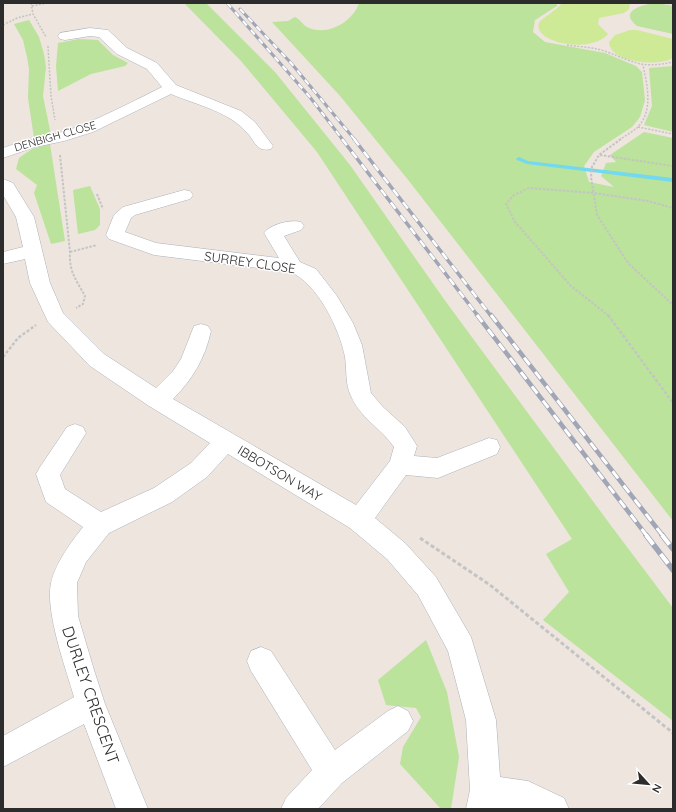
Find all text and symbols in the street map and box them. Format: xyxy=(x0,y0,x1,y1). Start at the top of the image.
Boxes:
street label: DENBIGH CLOSE xyxy=(12,118,98,154)
street label: SURREY CLOSE xyxy=(203,248,297,276)
street label: IBBOTSON WAY xyxy=(235,442,326,505)
street label: DURLEY CRESCENT xyxy=(58,623,124,767)
north arrow xyxy=(628,764,668,804)
text: N xyxy=(649,782,665,795)

